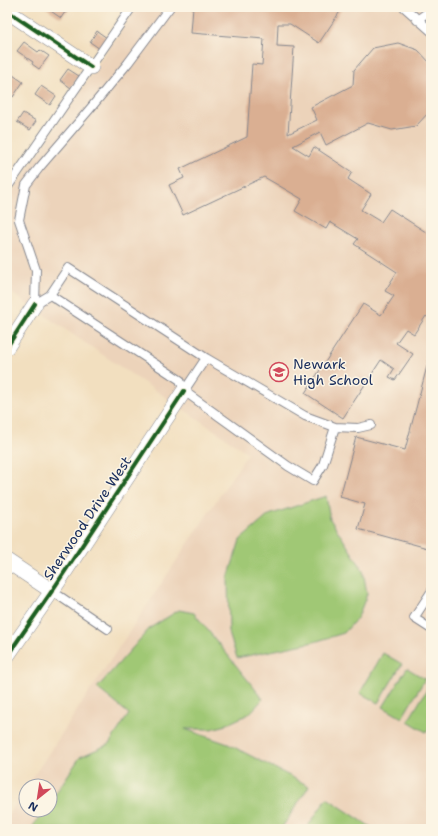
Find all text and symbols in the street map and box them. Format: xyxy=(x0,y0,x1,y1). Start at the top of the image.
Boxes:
place label: Newark High School xyxy=(293,355,374,389)
school or university icon: Newark High School xyxy=(268,361,290,383)
street label: Sherwood Drive West xyxy=(39,453,135,583)
north arrow xyxy=(18,778,58,818)
text: N xyxy=(25,797,41,815)

